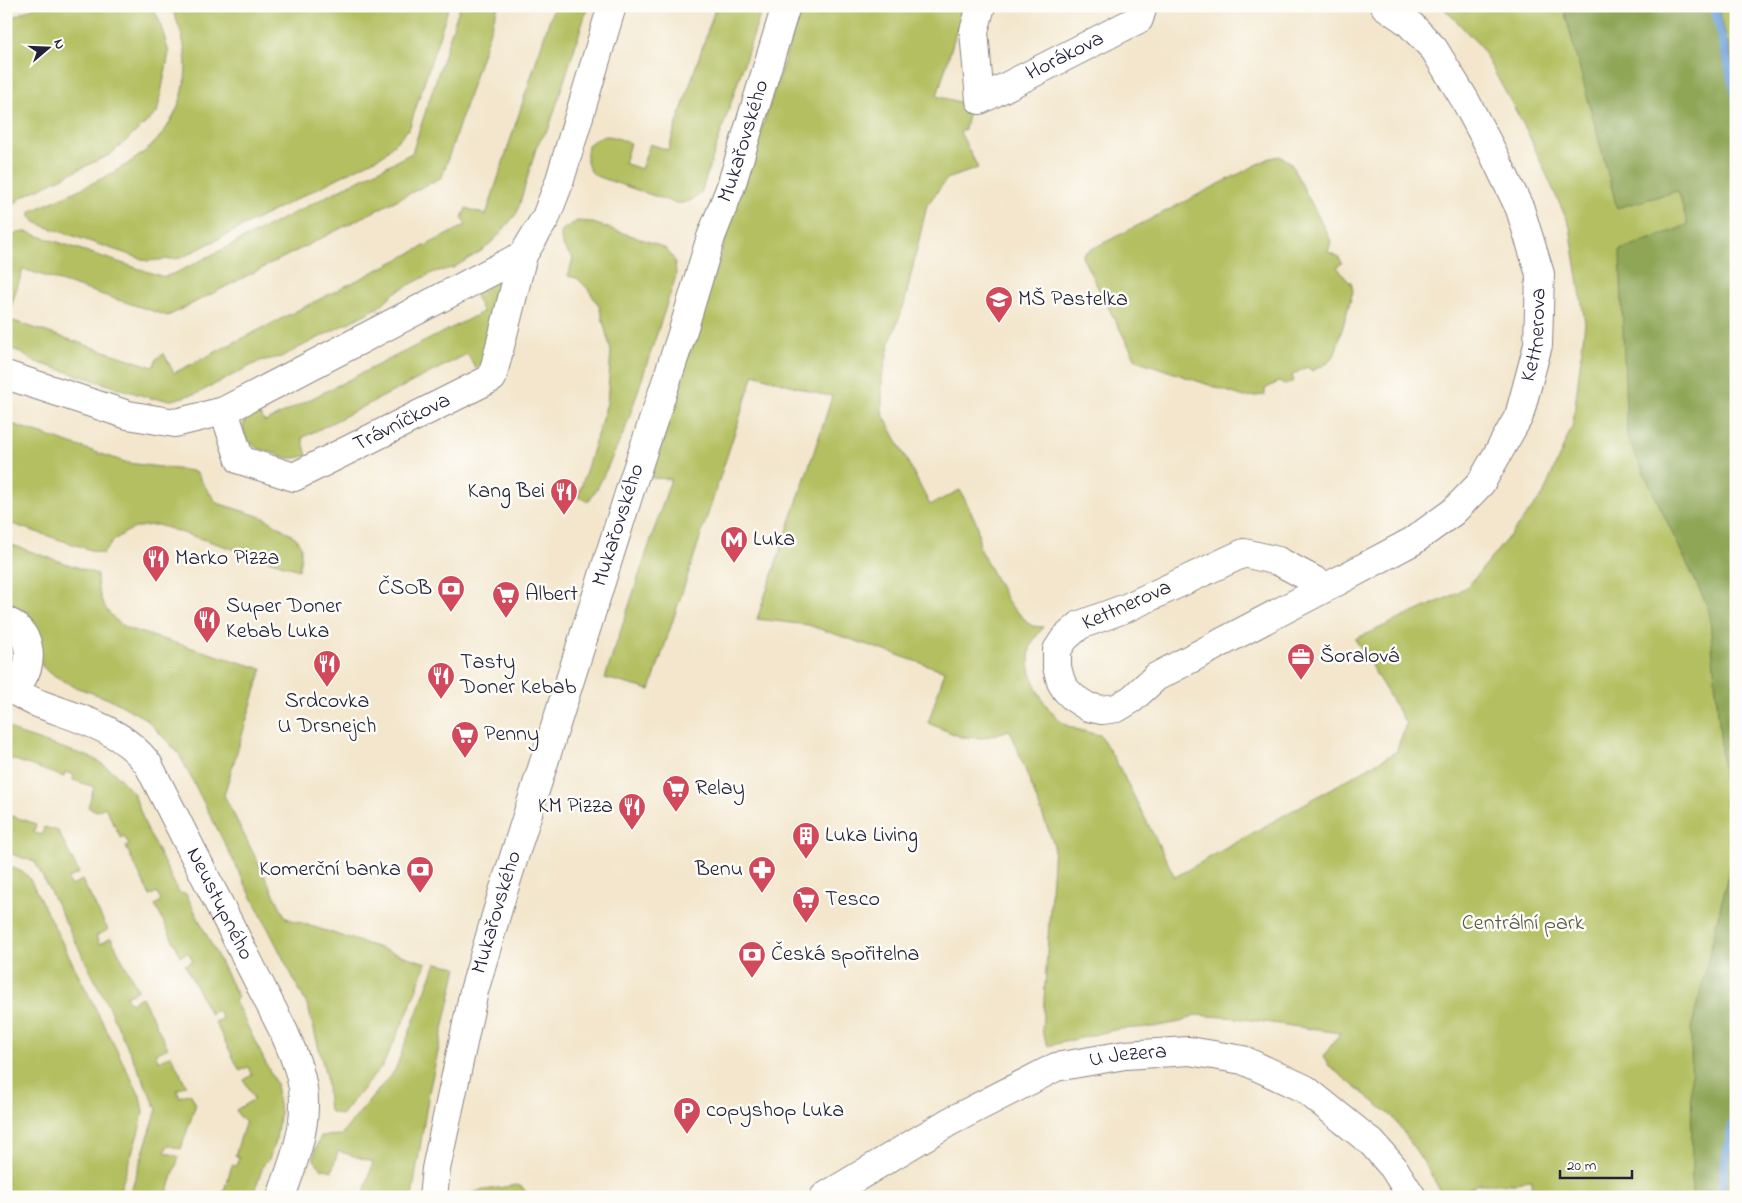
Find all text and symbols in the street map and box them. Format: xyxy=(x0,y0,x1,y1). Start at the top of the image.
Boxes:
north arrow xyxy=(22,22,72,72)
street label: Horákova xyxy=(1021,23,1110,90)
text: N xyxy=(47,36,70,52)
street label: Mukařovského xyxy=(710,76,778,207)
place label: MŠ Pastelka xyxy=(1018,284,1128,316)
school or university icon: MŠ Pastelka xyxy=(984,285,1014,324)
street label: Kettnerova xyxy=(1513,288,1556,386)
street label: Trávníčkova xyxy=(348,385,456,461)
street label: Mukařovského xyxy=(585,460,654,590)
place label: Kang Bei xyxy=(468,476,545,509)
restaurant icon: Kang Bei xyxy=(549,477,579,516)
place label: Luka xyxy=(753,524,795,556)
metro station icon: Luka xyxy=(719,525,749,564)
place label: Marko Pizza xyxy=(175,543,279,575)
restaurant icon: Marko Pizza xyxy=(141,544,171,583)
street label: Kettnerova xyxy=(1077,572,1177,640)
place label: ČSOB xyxy=(378,573,432,605)
bank icon: ČSOB xyxy=(436,574,466,613)
place label: Albert xyxy=(525,579,579,611)
supermarket icon: Albert xyxy=(491,580,521,619)
place label: Super Doner Kebab Luka xyxy=(226,591,342,648)
restaurant icon: Super Doner Kebab Luka xyxy=(192,605,222,644)
place label: Šoralová xyxy=(1320,641,1399,673)
office icon: Šoralová xyxy=(1286,642,1316,681)
place label: Tasty Doner Kebab xyxy=(459,647,577,704)
restaurant icon: Srdcovka U Drsnejch xyxy=(312,649,342,688)
restaurant icon: Tasty Doner Kebab xyxy=(426,661,456,700)
place label: Srdcovka U Drsnejch xyxy=(278,686,376,743)
place label: Penny xyxy=(484,719,539,752)
supermarket icon: Penny xyxy=(450,720,480,759)
place label: Relay xyxy=(695,773,745,806)
supermarket icon: Relay xyxy=(661,774,691,813)
place label: KM Pizza xyxy=(538,791,613,823)
restaurant icon: KM Pizza xyxy=(617,792,647,831)
place label: Luka Living xyxy=(825,820,918,853)
building icon: Luka Living xyxy=(791,821,821,860)
street label: Neustupného xyxy=(177,842,261,966)
street label: Mukařovského xyxy=(464,847,531,978)
place label: Komerční banka xyxy=(259,854,401,886)
place label: Benu xyxy=(694,854,743,886)
bank icon: Komerční banka xyxy=(405,855,435,894)
pharmacy icon: Benu xyxy=(747,855,777,894)
place label: Tesco xyxy=(825,884,880,916)
supermarket icon: Tesco xyxy=(791,885,821,924)
park label: Centrální park xyxy=(1462,908,1585,940)
place label: Česká spořitelna xyxy=(771,939,919,971)
bank icon: Česká spořitelna xyxy=(737,940,767,979)
street label: U Jezera xyxy=(1087,1036,1168,1077)
place label: copyshop Luka xyxy=(706,1095,844,1128)
parking icon: copyshop Luka xyxy=(672,1096,702,1135)
scale bar xyxy=(1560,1148,1632,1180)
text: 20 m xyxy=(1567,1155,1597,1177)

